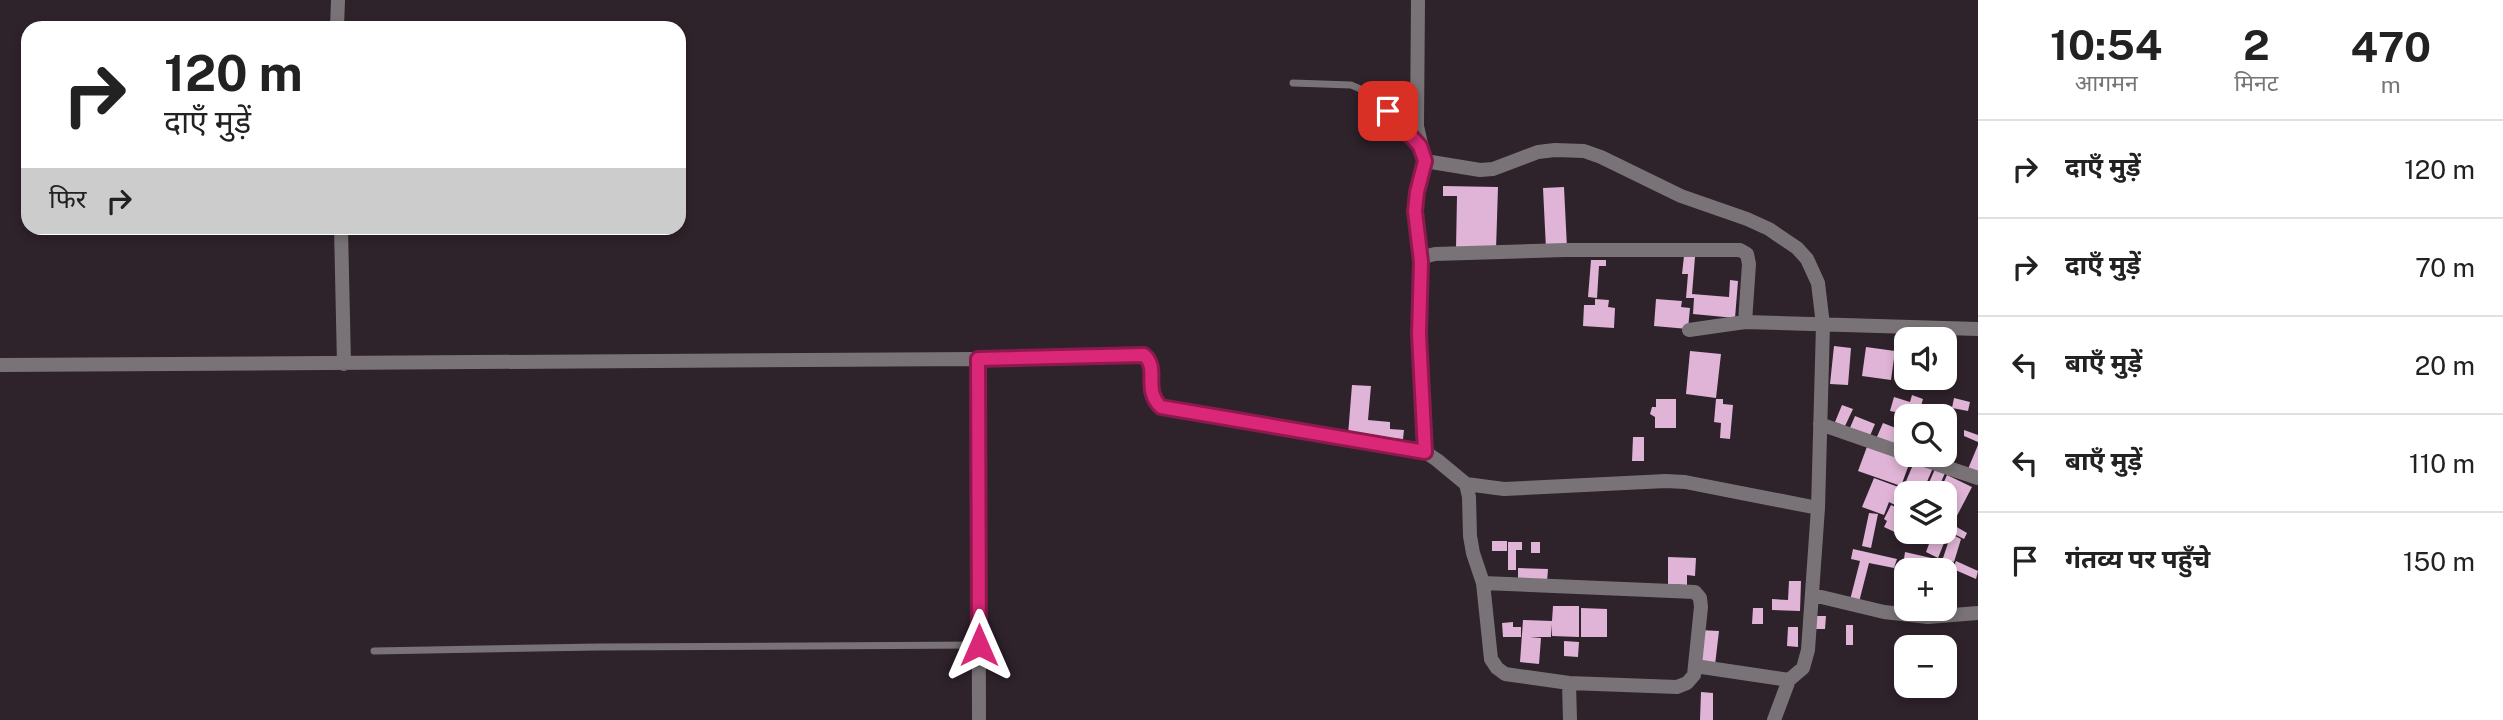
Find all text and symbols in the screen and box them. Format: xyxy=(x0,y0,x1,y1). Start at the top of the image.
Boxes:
text: 10:54 xyxy=(2050,20,2162,69)
text: 2 xyxy=(2243,20,2270,69)
text: 470 xyxy=(2350,22,2431,71)
text: 120 m xyxy=(164,44,303,102)
icon: right xyxy=(49,49,140,140)
text: आगमन xyxy=(2075,69,2138,96)
text: मिनट xyxy=(2234,69,2278,96)
text: m xyxy=(2381,71,2401,98)
pin xyxy=(1358,81,1418,141)
icon: arrive xyxy=(1369,92,1407,130)
text: दाएँ मुड़ें xyxy=(164,103,251,140)
icon: right xyxy=(2006,150,2044,188)
text: दाएँ मुड़ें xyxy=(2065,151,2141,182)
text: 120 m xyxy=(2404,154,2475,185)
icon: right xyxy=(100,182,138,220)
text: फिर xyxy=(49,183,86,214)
icon: right xyxy=(2006,248,2044,286)
text: दाएँ मुड़ें xyxy=(2065,249,2141,280)
text: 70 m xyxy=(2415,252,2475,283)
map controls xyxy=(1894,327,1957,698)
button: sound xyxy=(1894,327,1957,390)
icon: left xyxy=(2006,346,2044,384)
text: बाएँ मुड़ें xyxy=(2065,347,2142,378)
text: 20 m xyxy=(2415,350,2475,381)
button: search xyxy=(1894,404,1957,467)
icon: left xyxy=(2006,444,2044,482)
text: बाएँ मुड़ें xyxy=(2065,445,2142,476)
text: 110 m xyxy=(2409,448,2475,479)
button: layers xyxy=(1894,481,1957,544)
icon: arrive xyxy=(2006,542,2044,580)
text: गंतव्य पर पहुँचे xyxy=(2065,543,2210,574)
text: 150 m xyxy=(2403,546,2475,577)
button: + xyxy=(1894,558,1957,621)
position arrow xyxy=(942,608,1016,682)
button: − xyxy=(1894,635,1957,698)

